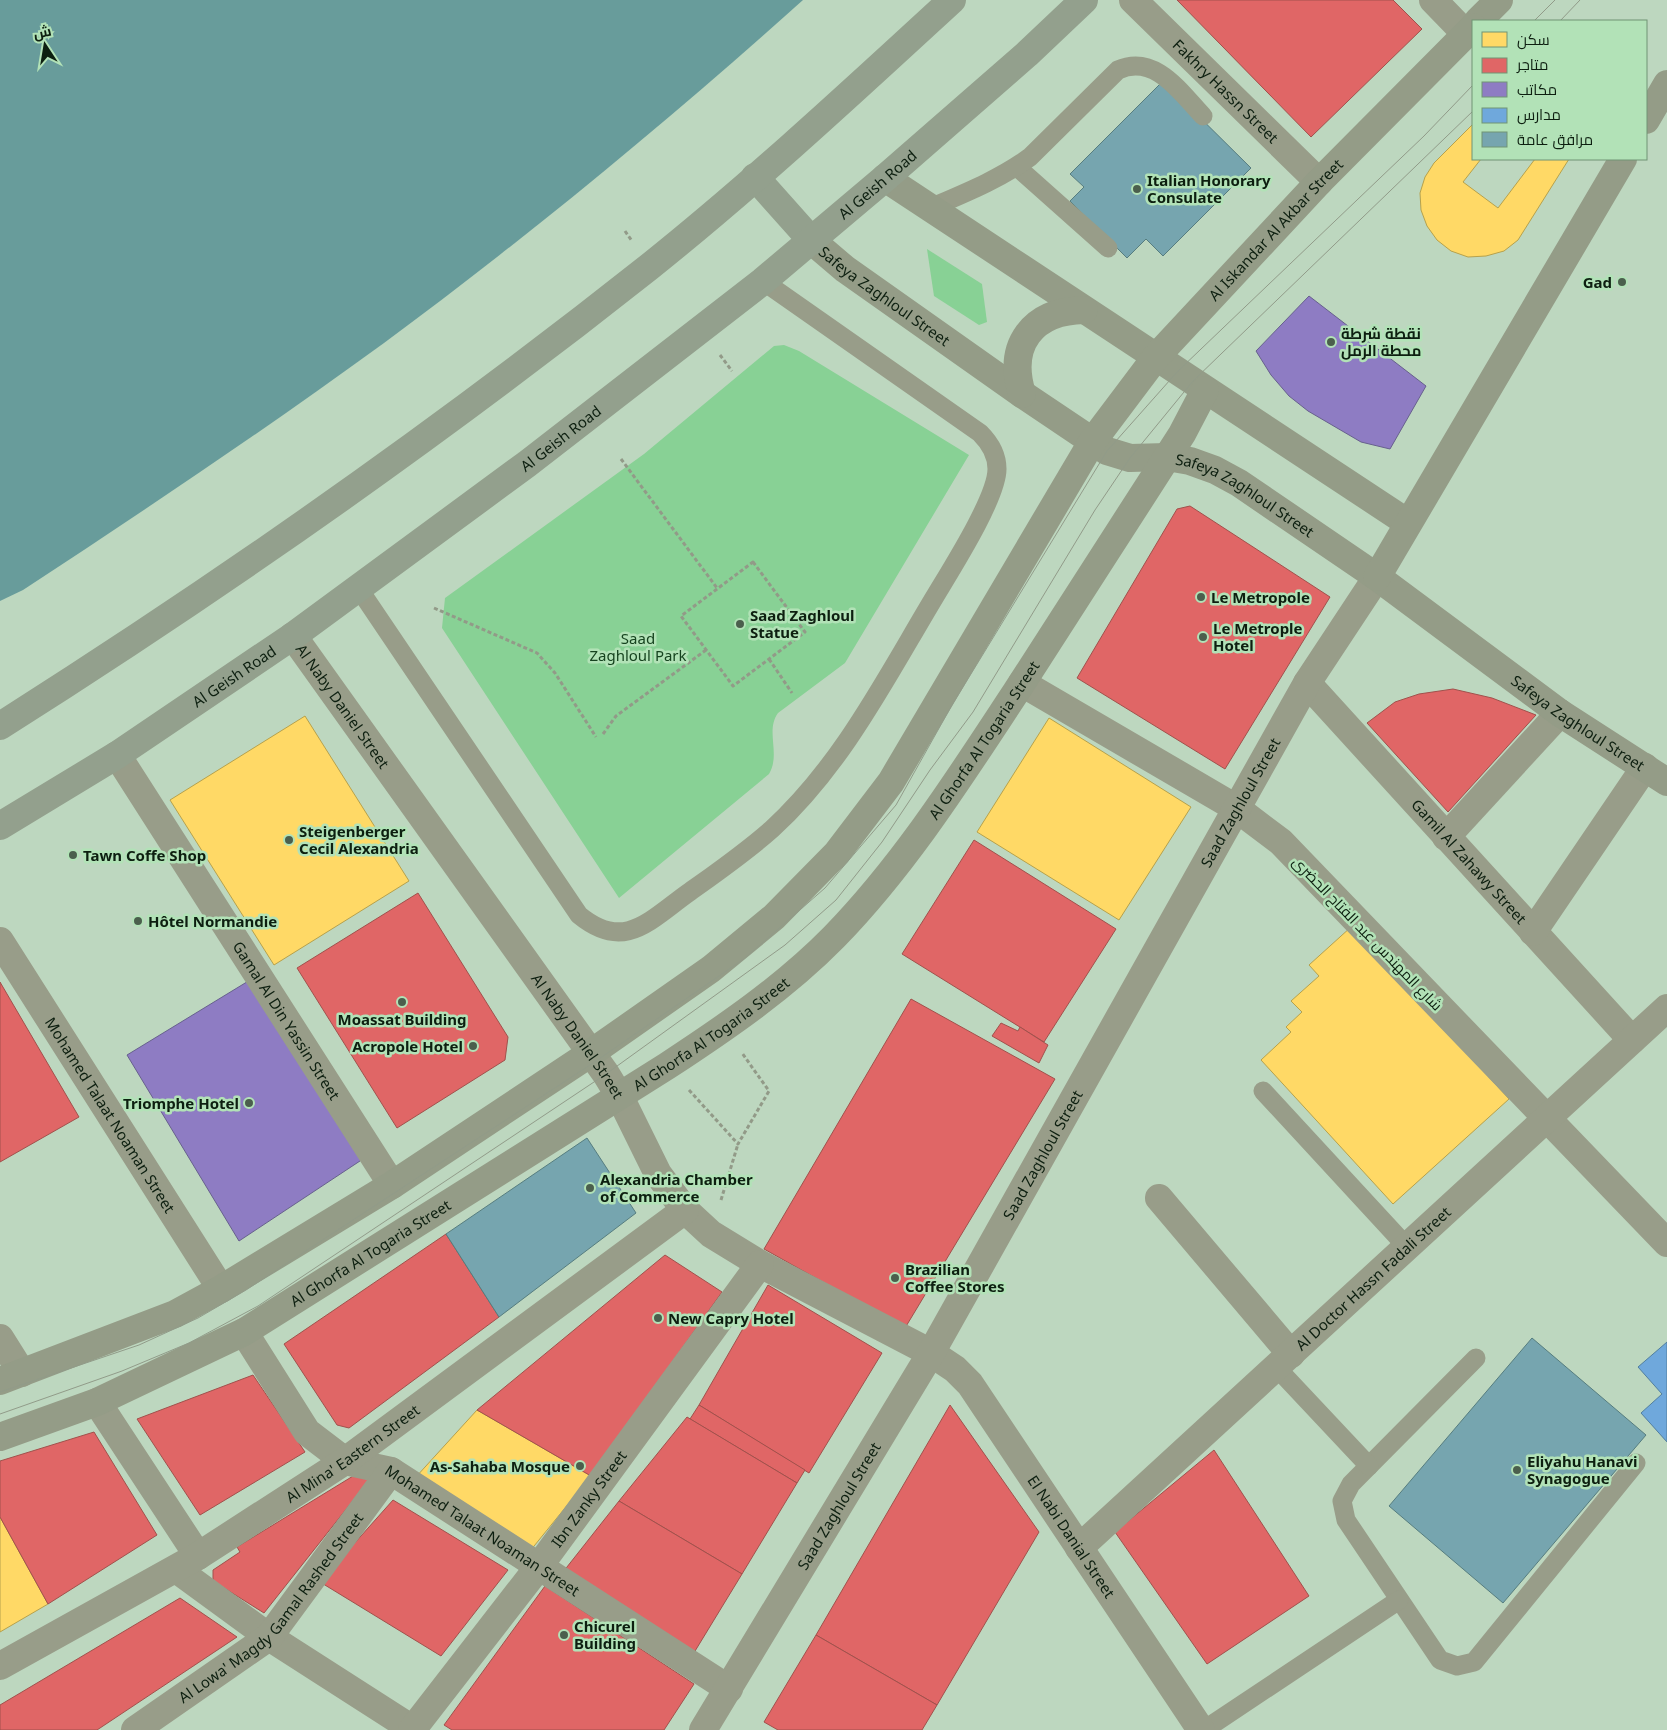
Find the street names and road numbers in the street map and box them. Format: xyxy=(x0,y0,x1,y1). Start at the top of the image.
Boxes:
street label: Fakhry Hassn Street xyxy=(1169,35,1283,148)
street label: Al Geish Road xyxy=(834,145,921,223)
street label: Al Iskandar Al Akbar Street xyxy=(1204,154,1347,305)
street label: Safeya Zaghloul Street xyxy=(815,241,955,350)
street label: Al Geish Road xyxy=(516,400,605,476)
street label: Safeya Zaghloul Street xyxy=(1174,449,1319,542)
street label: Al Geish Road xyxy=(188,640,280,711)
street label: Al Naby Daniel Street xyxy=(292,640,395,773)
street label: Al Ghorfa Al Togaria Street xyxy=(924,656,1044,823)
street label: Safeya Zaghloul Street xyxy=(1507,670,1649,775)
street label: Saad Zaghloul Street xyxy=(1196,733,1285,871)
street label: Gamil Al Zahawy Street xyxy=(1407,794,1532,928)
street label: شارع المهندس عبد الفتاح الحضرى xyxy=(1287,851,1447,1016)
street label: Gamal Al Din Yassin Street xyxy=(229,937,345,1104)
street label: Al Naby Daniel Street xyxy=(527,969,629,1103)
street label: Al Ghorfa Al Togaria Street xyxy=(629,972,794,1095)
street label: Mohamed Talaat Noaman Street xyxy=(41,1013,180,1217)
street label: Saad Zaghloul Street xyxy=(998,1086,1087,1223)
street label: Al Ghorfa Al Togaria Street xyxy=(286,1194,455,1311)
street label: Al Doctor Hassn Fadali Street xyxy=(1291,1201,1455,1354)
street label: Al Mina' Eastern Street xyxy=(282,1399,424,1507)
street label: Saad Zaghloul Street xyxy=(792,1438,885,1573)
street label: Ibn Zanky Street xyxy=(546,1446,631,1551)
street label: Mohamed Talaat Noaman Street xyxy=(381,1460,584,1601)
street label: El Nabi Danial Street xyxy=(1024,1471,1120,1602)
street label: Al Lowa' Magdy Gamal Rashed Street xyxy=(174,1508,368,1707)

